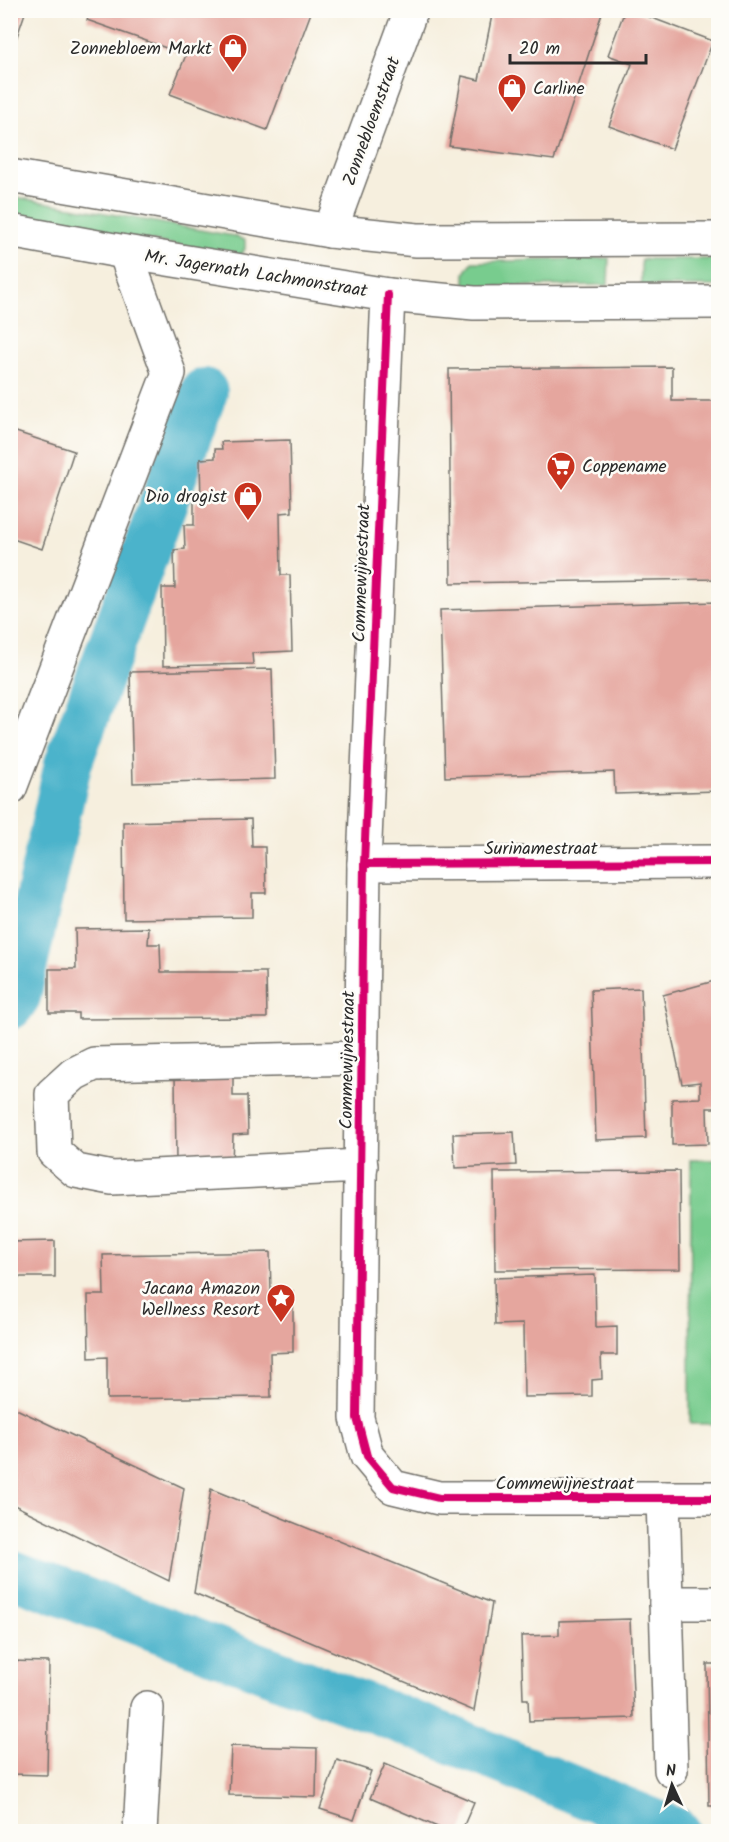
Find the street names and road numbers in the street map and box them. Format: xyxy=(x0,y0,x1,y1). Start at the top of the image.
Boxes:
street label: Zonnebloemstraat xyxy=(336,52,410,190)
street label: Mr. Jagernath Lachmonstraat xyxy=(142,243,370,307)
street label: Commewijnestraat xyxy=(346,502,379,643)
street label: Surinamestraat xyxy=(484,835,599,864)
street label: Commewijnestraat xyxy=(333,989,364,1130)
street label: Commewijnestraat xyxy=(496,1470,635,1499)

